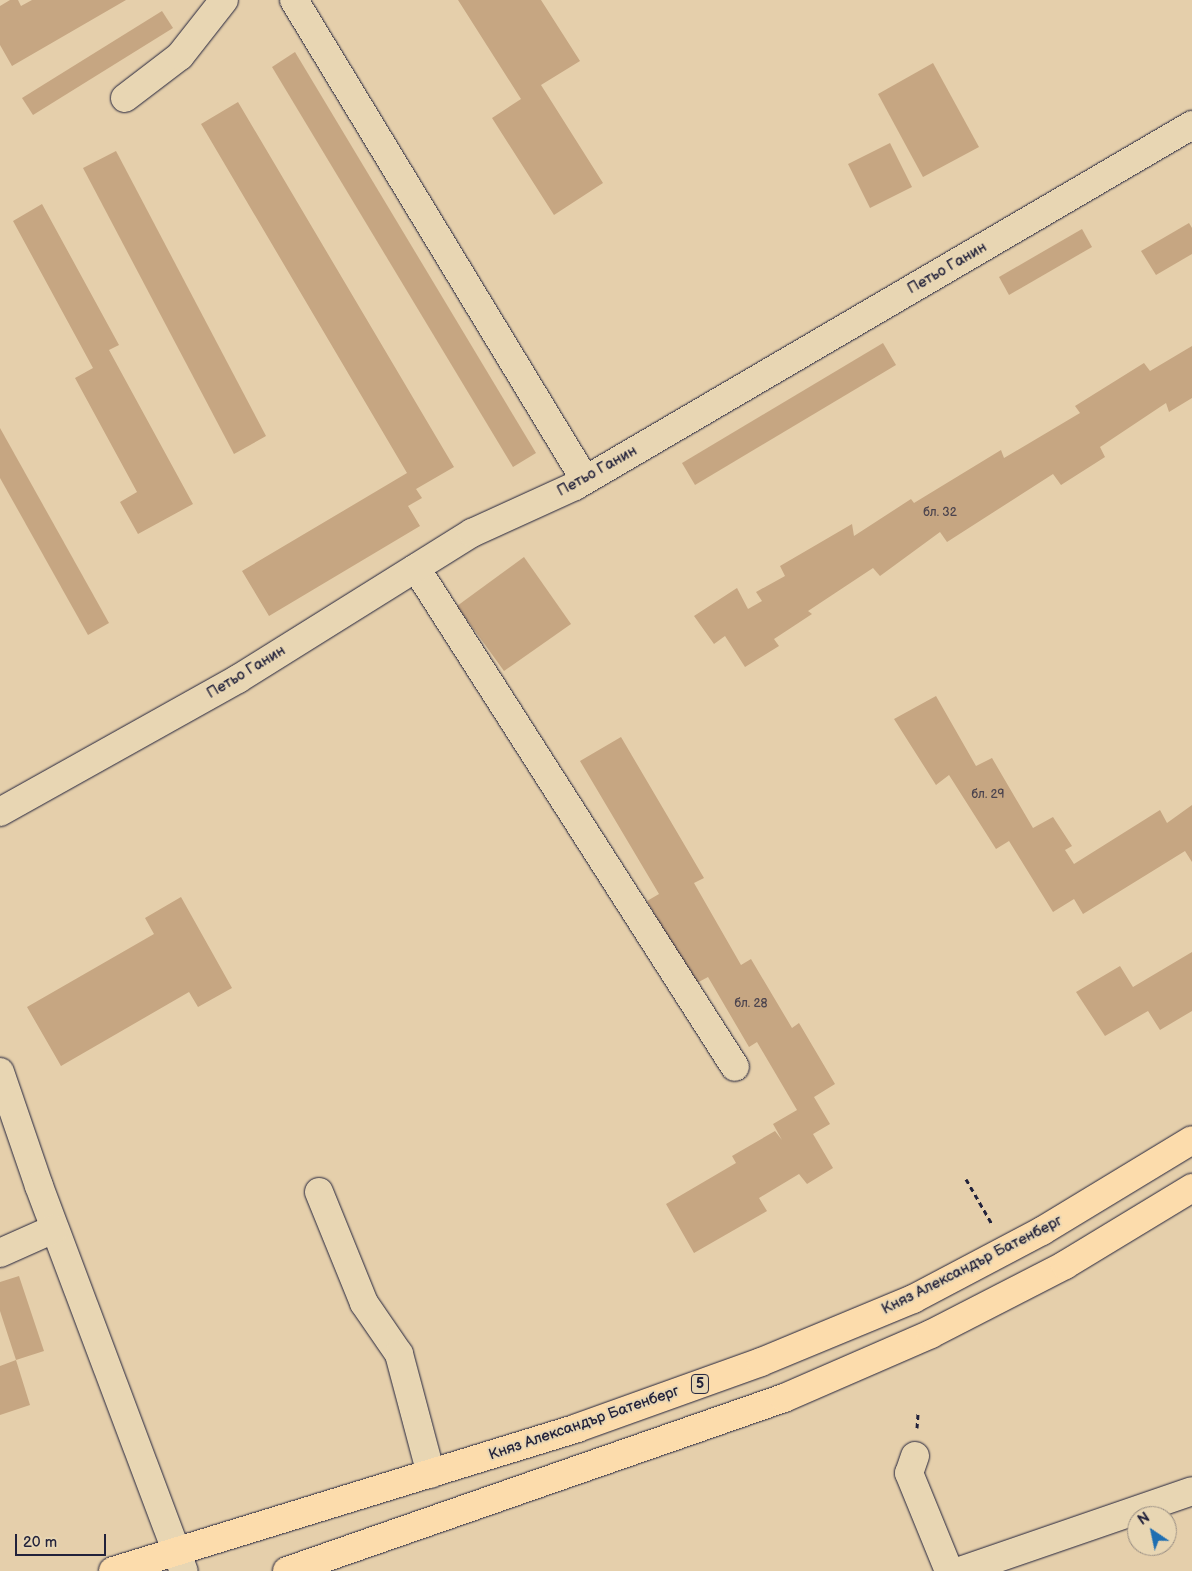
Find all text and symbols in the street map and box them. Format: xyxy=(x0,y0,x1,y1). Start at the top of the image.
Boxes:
street label: Петьо Ганин xyxy=(904,238,990,298)
street label: Петьо Ганин xyxy=(554,442,640,500)
house number: бл. 32 xyxy=(923,506,957,520)
street label: Петьо Ганин xyxy=(203,642,289,702)
house number: бл. 29 xyxy=(972,788,1004,802)
house number: бл. 28 xyxy=(734,997,768,1011)
street label: Княз Александър Батенберг xyxy=(879,1212,1065,1318)
road number: 5 xyxy=(690,1372,710,1396)
street label: Княз Александър Батенберг xyxy=(486,1382,682,1464)
north arrow xyxy=(1127,1506,1177,1556)
text: N xyxy=(1135,1509,1153,1529)
scale bar xyxy=(18,1524,109,1556)
text: 20 m xyxy=(23,1533,57,1552)

